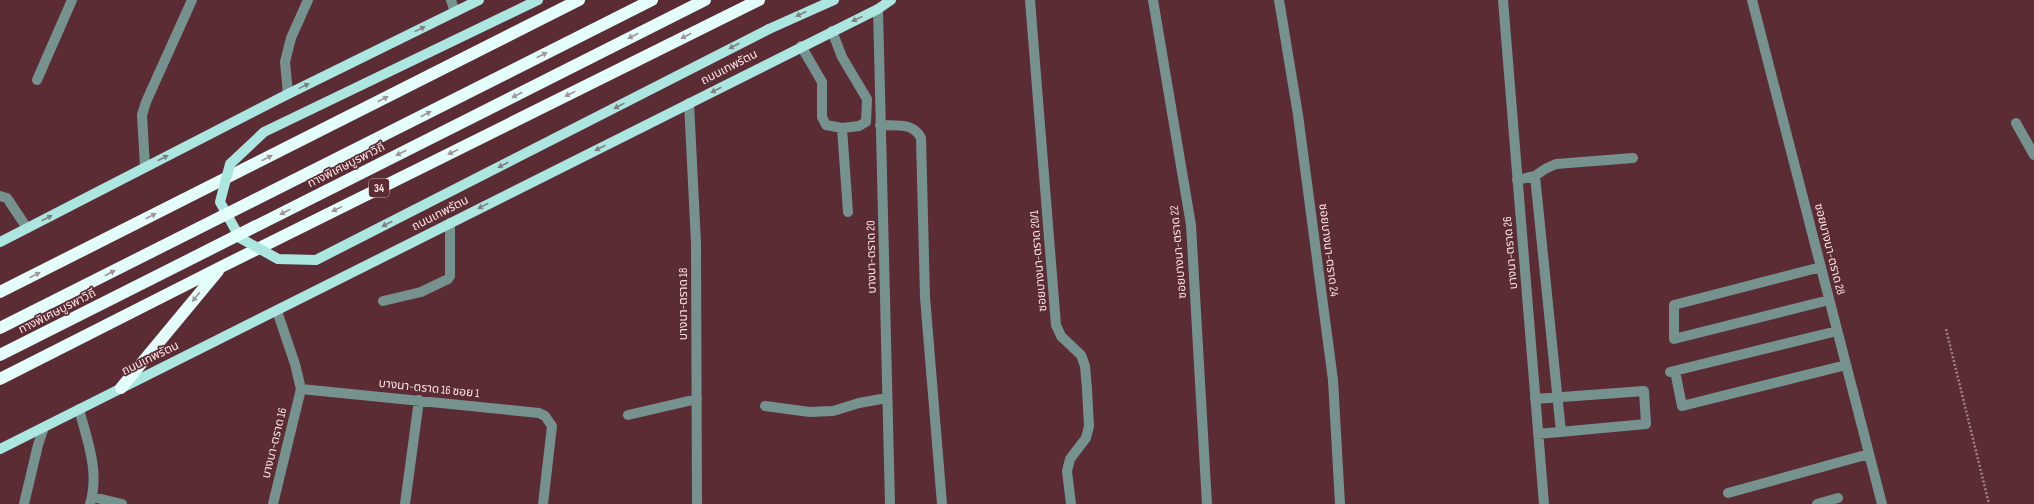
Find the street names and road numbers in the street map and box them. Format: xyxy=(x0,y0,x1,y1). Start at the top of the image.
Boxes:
street label: ถนนเทพรัตน xyxy=(698,47,760,88)
street label: ทางพิเศษบูรพาวิถี xyxy=(305,139,388,191)
road number: 34 xyxy=(369,179,389,197)
street label: ถนนเทพรัตน xyxy=(409,193,471,234)
street label: ซอยบางนา-ตราด 28 xyxy=(1811,202,1848,296)
street label: ซอยบางนา-ตราด 24 xyxy=(1315,203,1342,297)
street label: ซอยบางนา-ตราด 22 xyxy=(1167,205,1190,299)
street label: ซอยบางนา-ตราด 20/1 xyxy=(1027,209,1050,312)
street label: บางนา-ตราด 26 xyxy=(1500,216,1521,290)
street label: บางนา-ตราด 20 xyxy=(863,220,880,294)
street label: บางนา-ตราด 18 xyxy=(676,268,691,340)
street label: ทางพิเศษบูรพาวิถี xyxy=(16,285,99,337)
street label: ถนนเทพรัตน xyxy=(119,338,181,379)
street label: บางนา-ตราด 16 ซอย 1 xyxy=(378,376,481,401)
street label: บางนา-ตราด 16 xyxy=(258,406,291,480)

